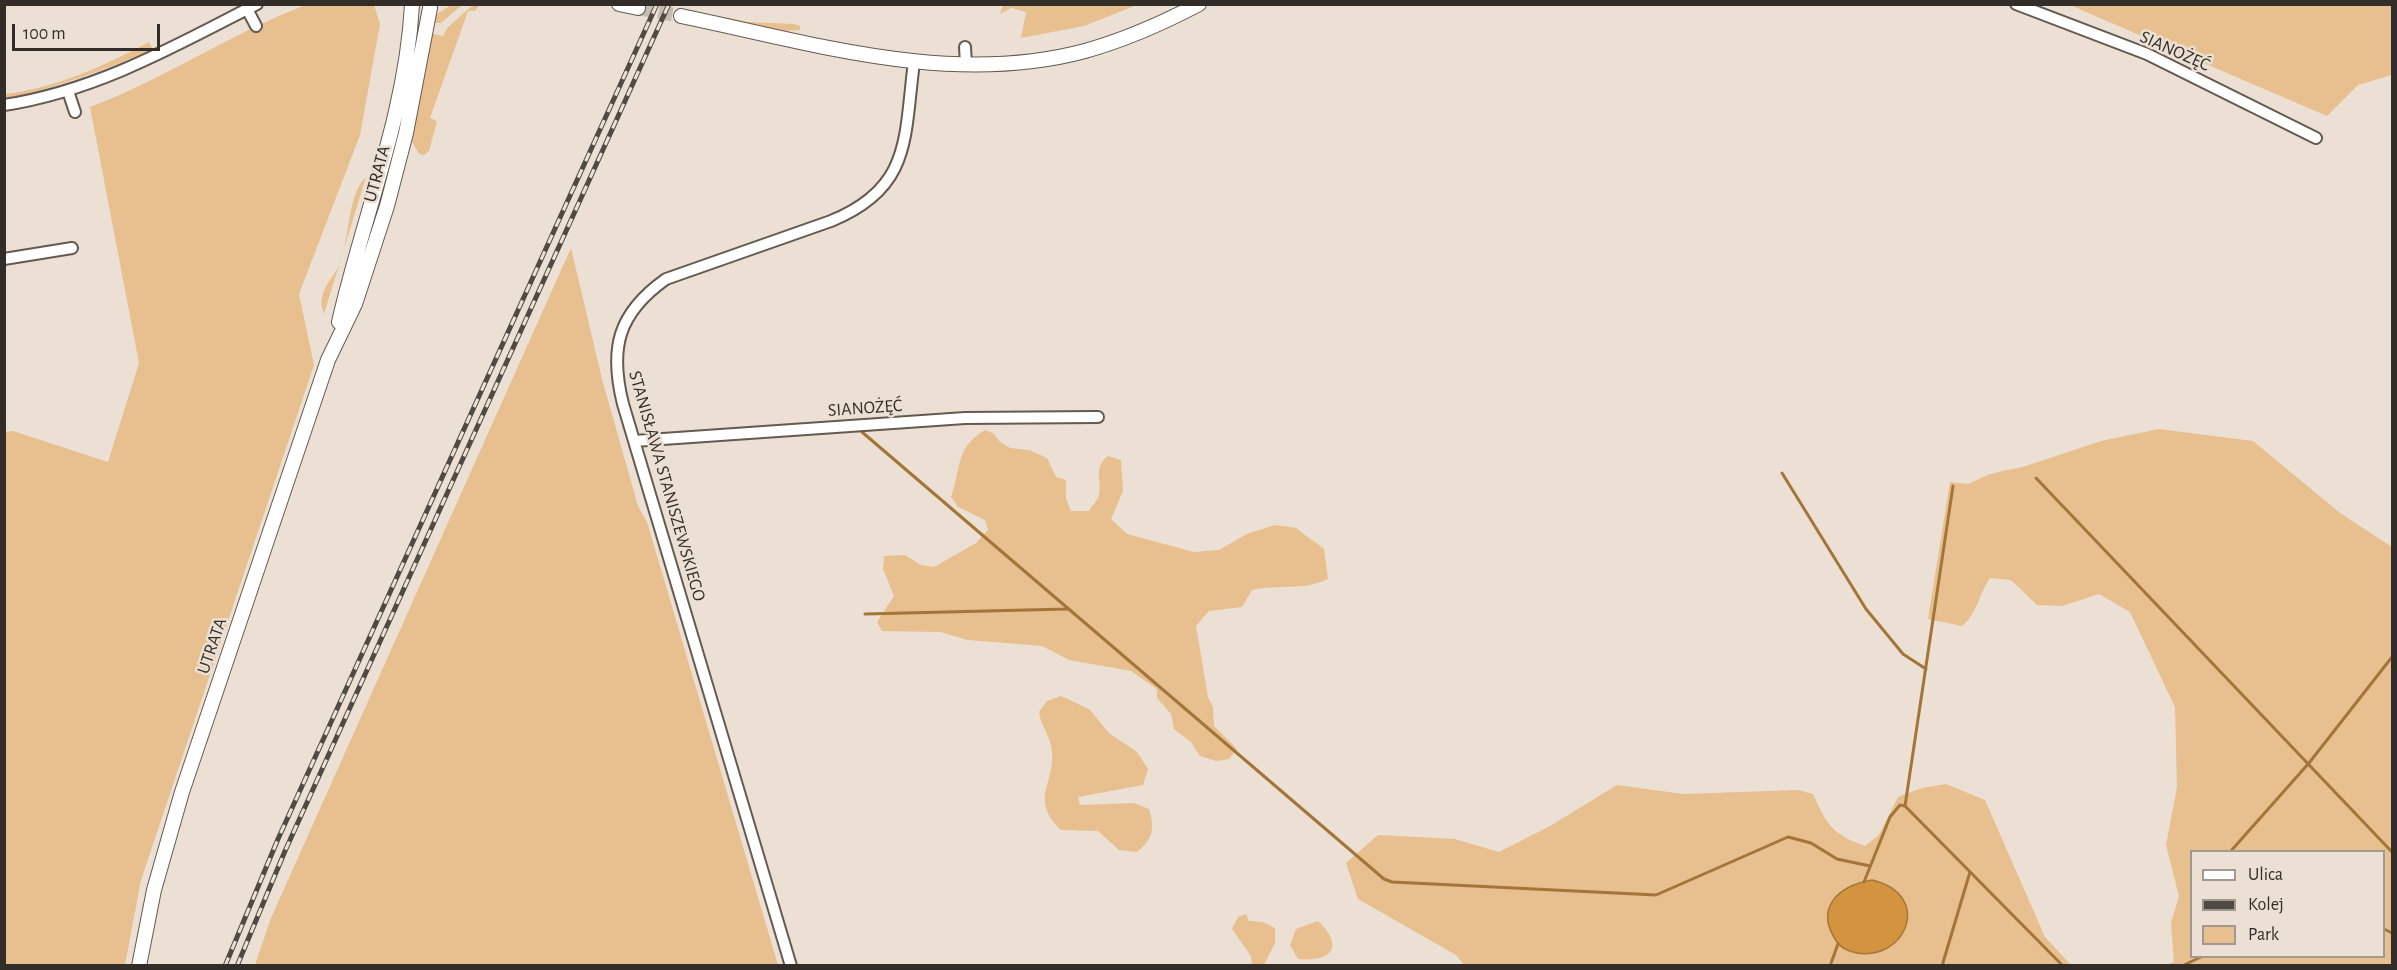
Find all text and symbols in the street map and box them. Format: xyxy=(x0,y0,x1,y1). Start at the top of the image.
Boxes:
scale bar xyxy=(15,12,164,50)
text: 100 m xyxy=(23,25,66,43)
street label: SIANOŻĘĆ xyxy=(2137,26,2213,76)
street label: UTRATA xyxy=(359,143,395,205)
street label: STANISŁAWA STANISZEWSKIEGO xyxy=(624,368,710,604)
street label: SIANOŻĘĆ xyxy=(827,395,903,421)
street label: UTRATA xyxy=(192,615,232,677)
legend xyxy=(2190,850,2385,958)
text: Ulica xyxy=(2248,866,2283,884)
text: Kolej xyxy=(2248,896,2284,914)
text: Park xyxy=(2248,926,2279,944)

